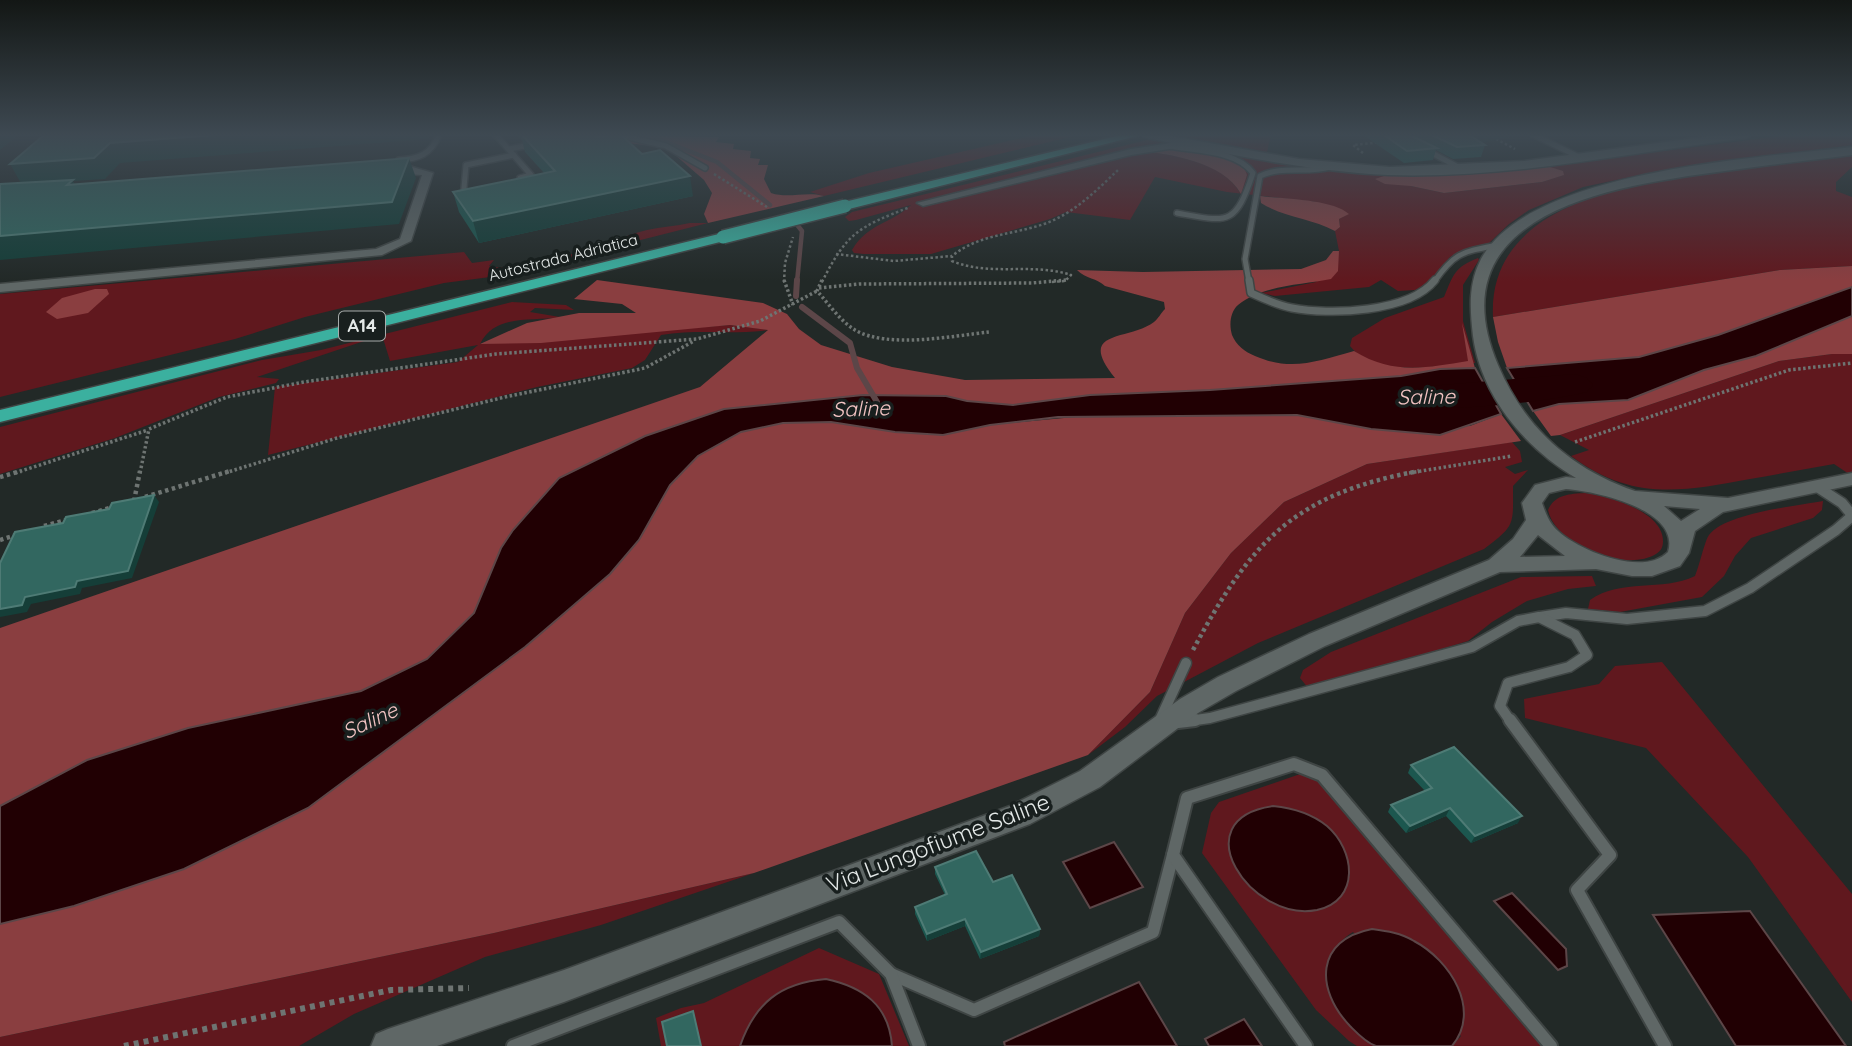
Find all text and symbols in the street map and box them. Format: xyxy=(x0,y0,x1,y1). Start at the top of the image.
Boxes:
street label: Autostrada Adriatica xyxy=(486,229,640,285)
road number: A14 xyxy=(339,312,385,340)
water label: Saline xyxy=(1397,382,1456,410)
water label: Saline xyxy=(832,394,891,422)
water label: Saline xyxy=(338,696,402,744)
street label: Via Lungofiume Saline xyxy=(822,787,1054,898)

